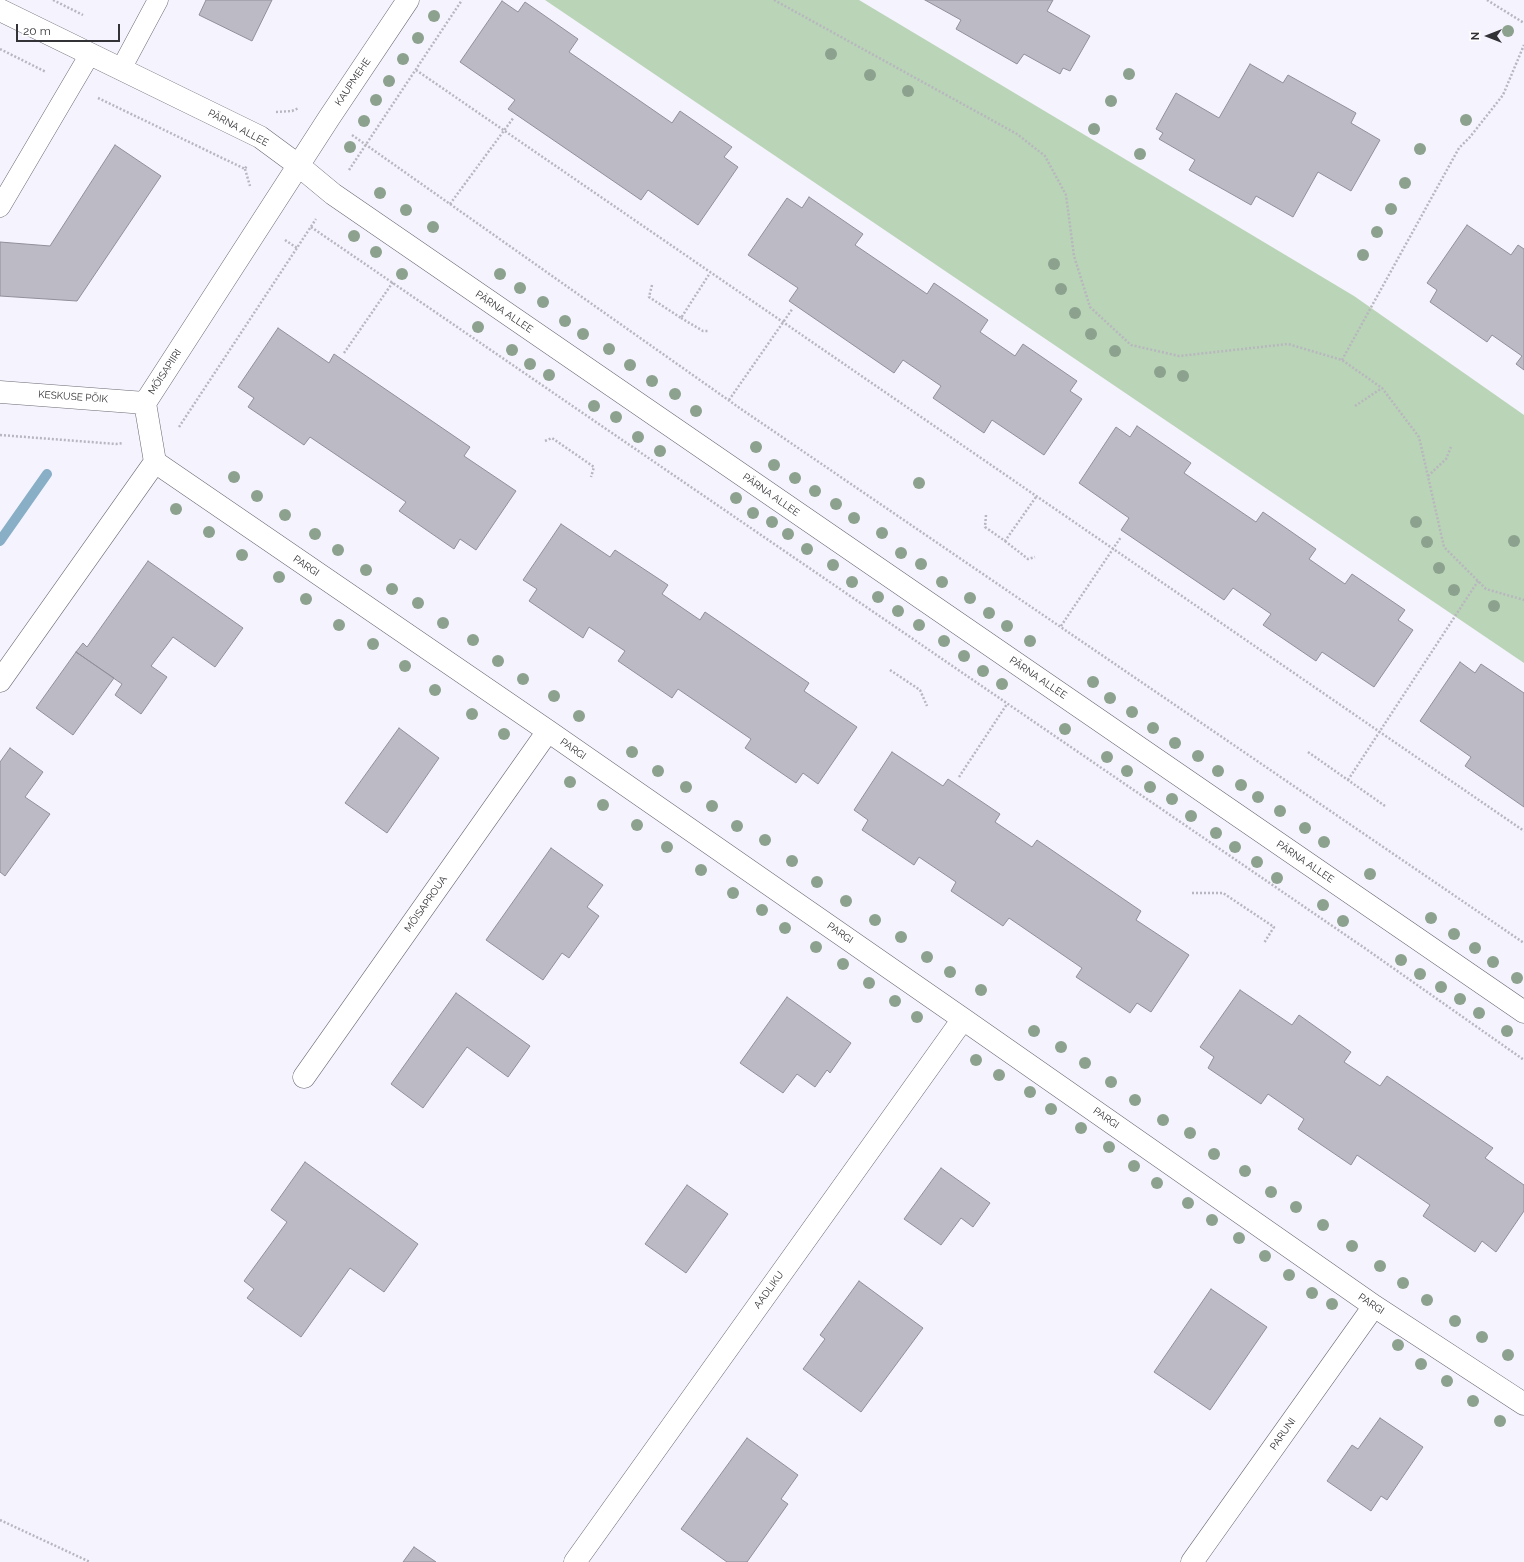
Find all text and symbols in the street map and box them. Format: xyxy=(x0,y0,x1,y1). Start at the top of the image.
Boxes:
scale bar xyxy=(18,16,122,42)
north arrow xyxy=(1468,16,1508,56)
text: 20 m xyxy=(23,24,51,38)
text: N xyxy=(1469,32,1482,40)
street label: KAUPMEHE xyxy=(333,56,373,108)
street label: PÄRNA ALLEE xyxy=(206,107,270,149)
street label: PÄRNA ALLEE xyxy=(473,288,535,336)
street label: MÕISAPIIRI xyxy=(146,347,184,397)
street label: KESKUSE PÕIK xyxy=(38,389,108,405)
street label: PÄRNA ALLEE xyxy=(740,471,802,519)
street label: PARGI xyxy=(291,553,321,579)
street label: PÄRNA ALLEE xyxy=(1007,654,1069,702)
street label: PARGI xyxy=(558,736,588,762)
street label: PÄRNA ALLEE xyxy=(1274,838,1336,886)
street label: MÕISAPROUA xyxy=(402,874,450,934)
street label: PARGI xyxy=(825,920,855,946)
street label: PARGI xyxy=(1091,1105,1121,1131)
street label: AADLIKU xyxy=(752,1269,786,1311)
street label: PARGI xyxy=(1356,1291,1386,1317)
street label: PARUNI xyxy=(1268,1415,1298,1453)

